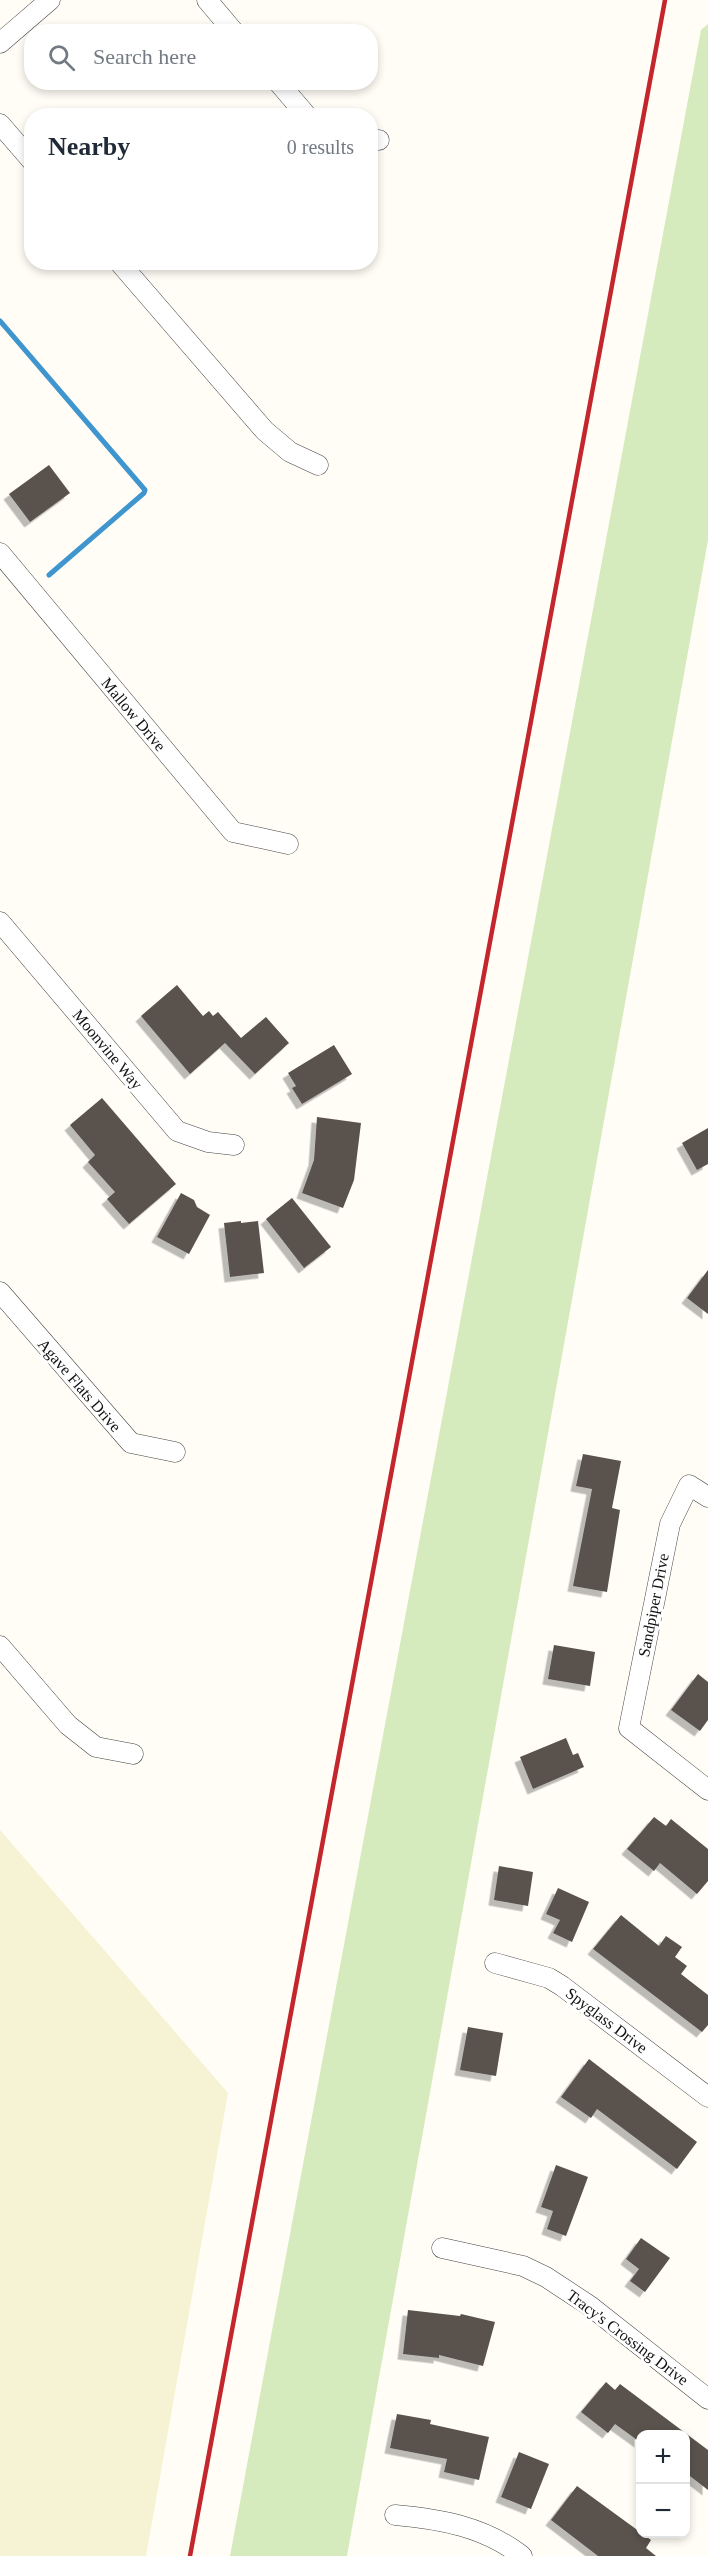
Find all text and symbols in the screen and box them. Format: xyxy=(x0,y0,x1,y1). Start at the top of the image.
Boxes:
search box xyxy=(24,24,378,90)
icon: search xyxy=(45,41,78,74)
text: Search here xyxy=(93,44,196,69)
text: Nearby xyxy=(48,132,130,161)
text: 0 results xyxy=(287,136,354,158)
street label: Mallow Drive xyxy=(98,674,169,754)
street label: Moonvine Way xyxy=(69,1006,146,1093)
street label: Agave Flats Drive xyxy=(34,1335,125,1436)
street label: Sandpiper Drive xyxy=(635,1552,673,1659)
street label: Spyglass Drive xyxy=(562,1984,651,2057)
street label: Tracy's Crossing Drive xyxy=(563,2286,692,2389)
map controls xyxy=(636,2430,690,2538)
button: + xyxy=(636,2430,690,2484)
button: − xyxy=(636,2484,690,2538)

